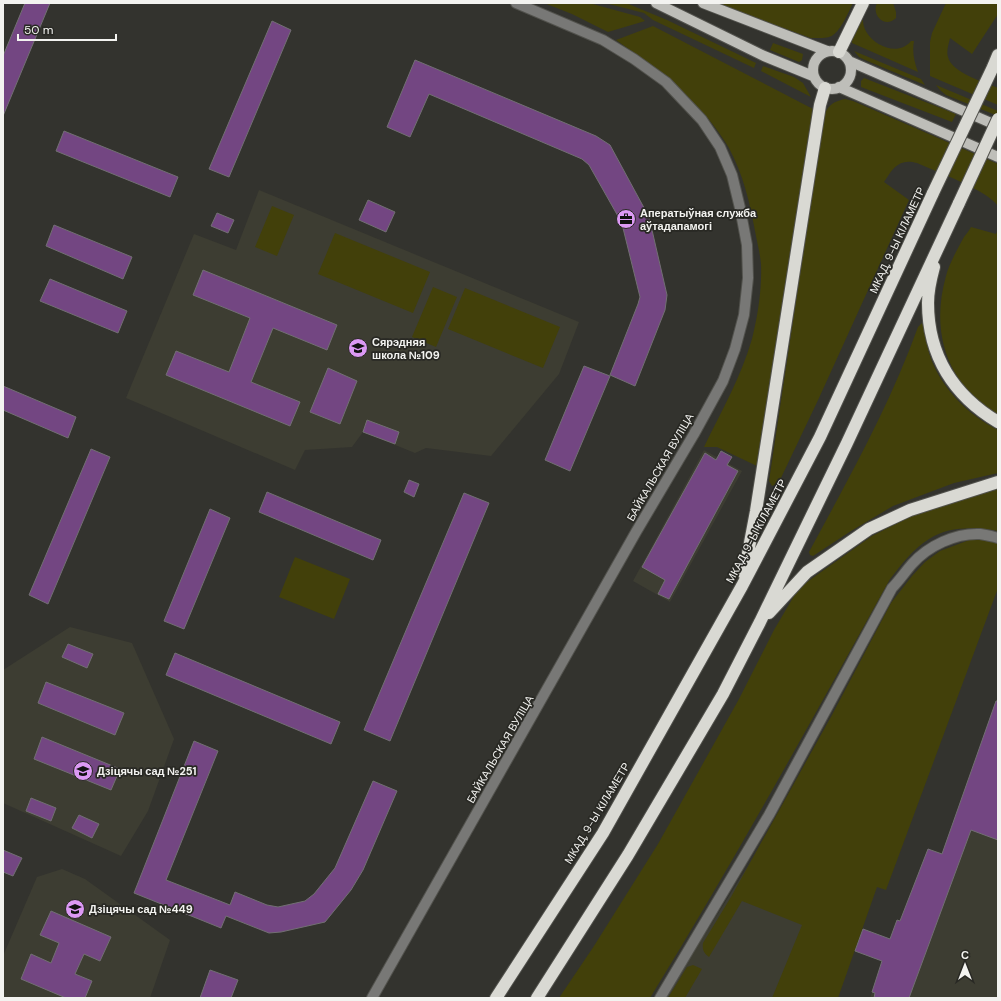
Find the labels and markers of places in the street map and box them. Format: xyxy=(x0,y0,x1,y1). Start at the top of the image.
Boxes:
place label: Аператыўная служба аўтадапамогі xyxy=(640,206,757,233)
office icon: Аператыўная служба аўтадапамогі xyxy=(615,208,637,230)
place label: Сярэдняя школа №109 xyxy=(372,335,440,362)
school or university icon: Сярэдняя школа №109 xyxy=(347,337,369,359)
school or university icon: Дзіцячы сад №251 xyxy=(72,760,94,782)
place label: Дзіцячы сад №251 xyxy=(97,764,197,778)
school or university icon: Дзіцячы сад №449 xyxy=(64,898,86,920)
place label: Дзіцячы сад №449 xyxy=(89,902,193,916)

